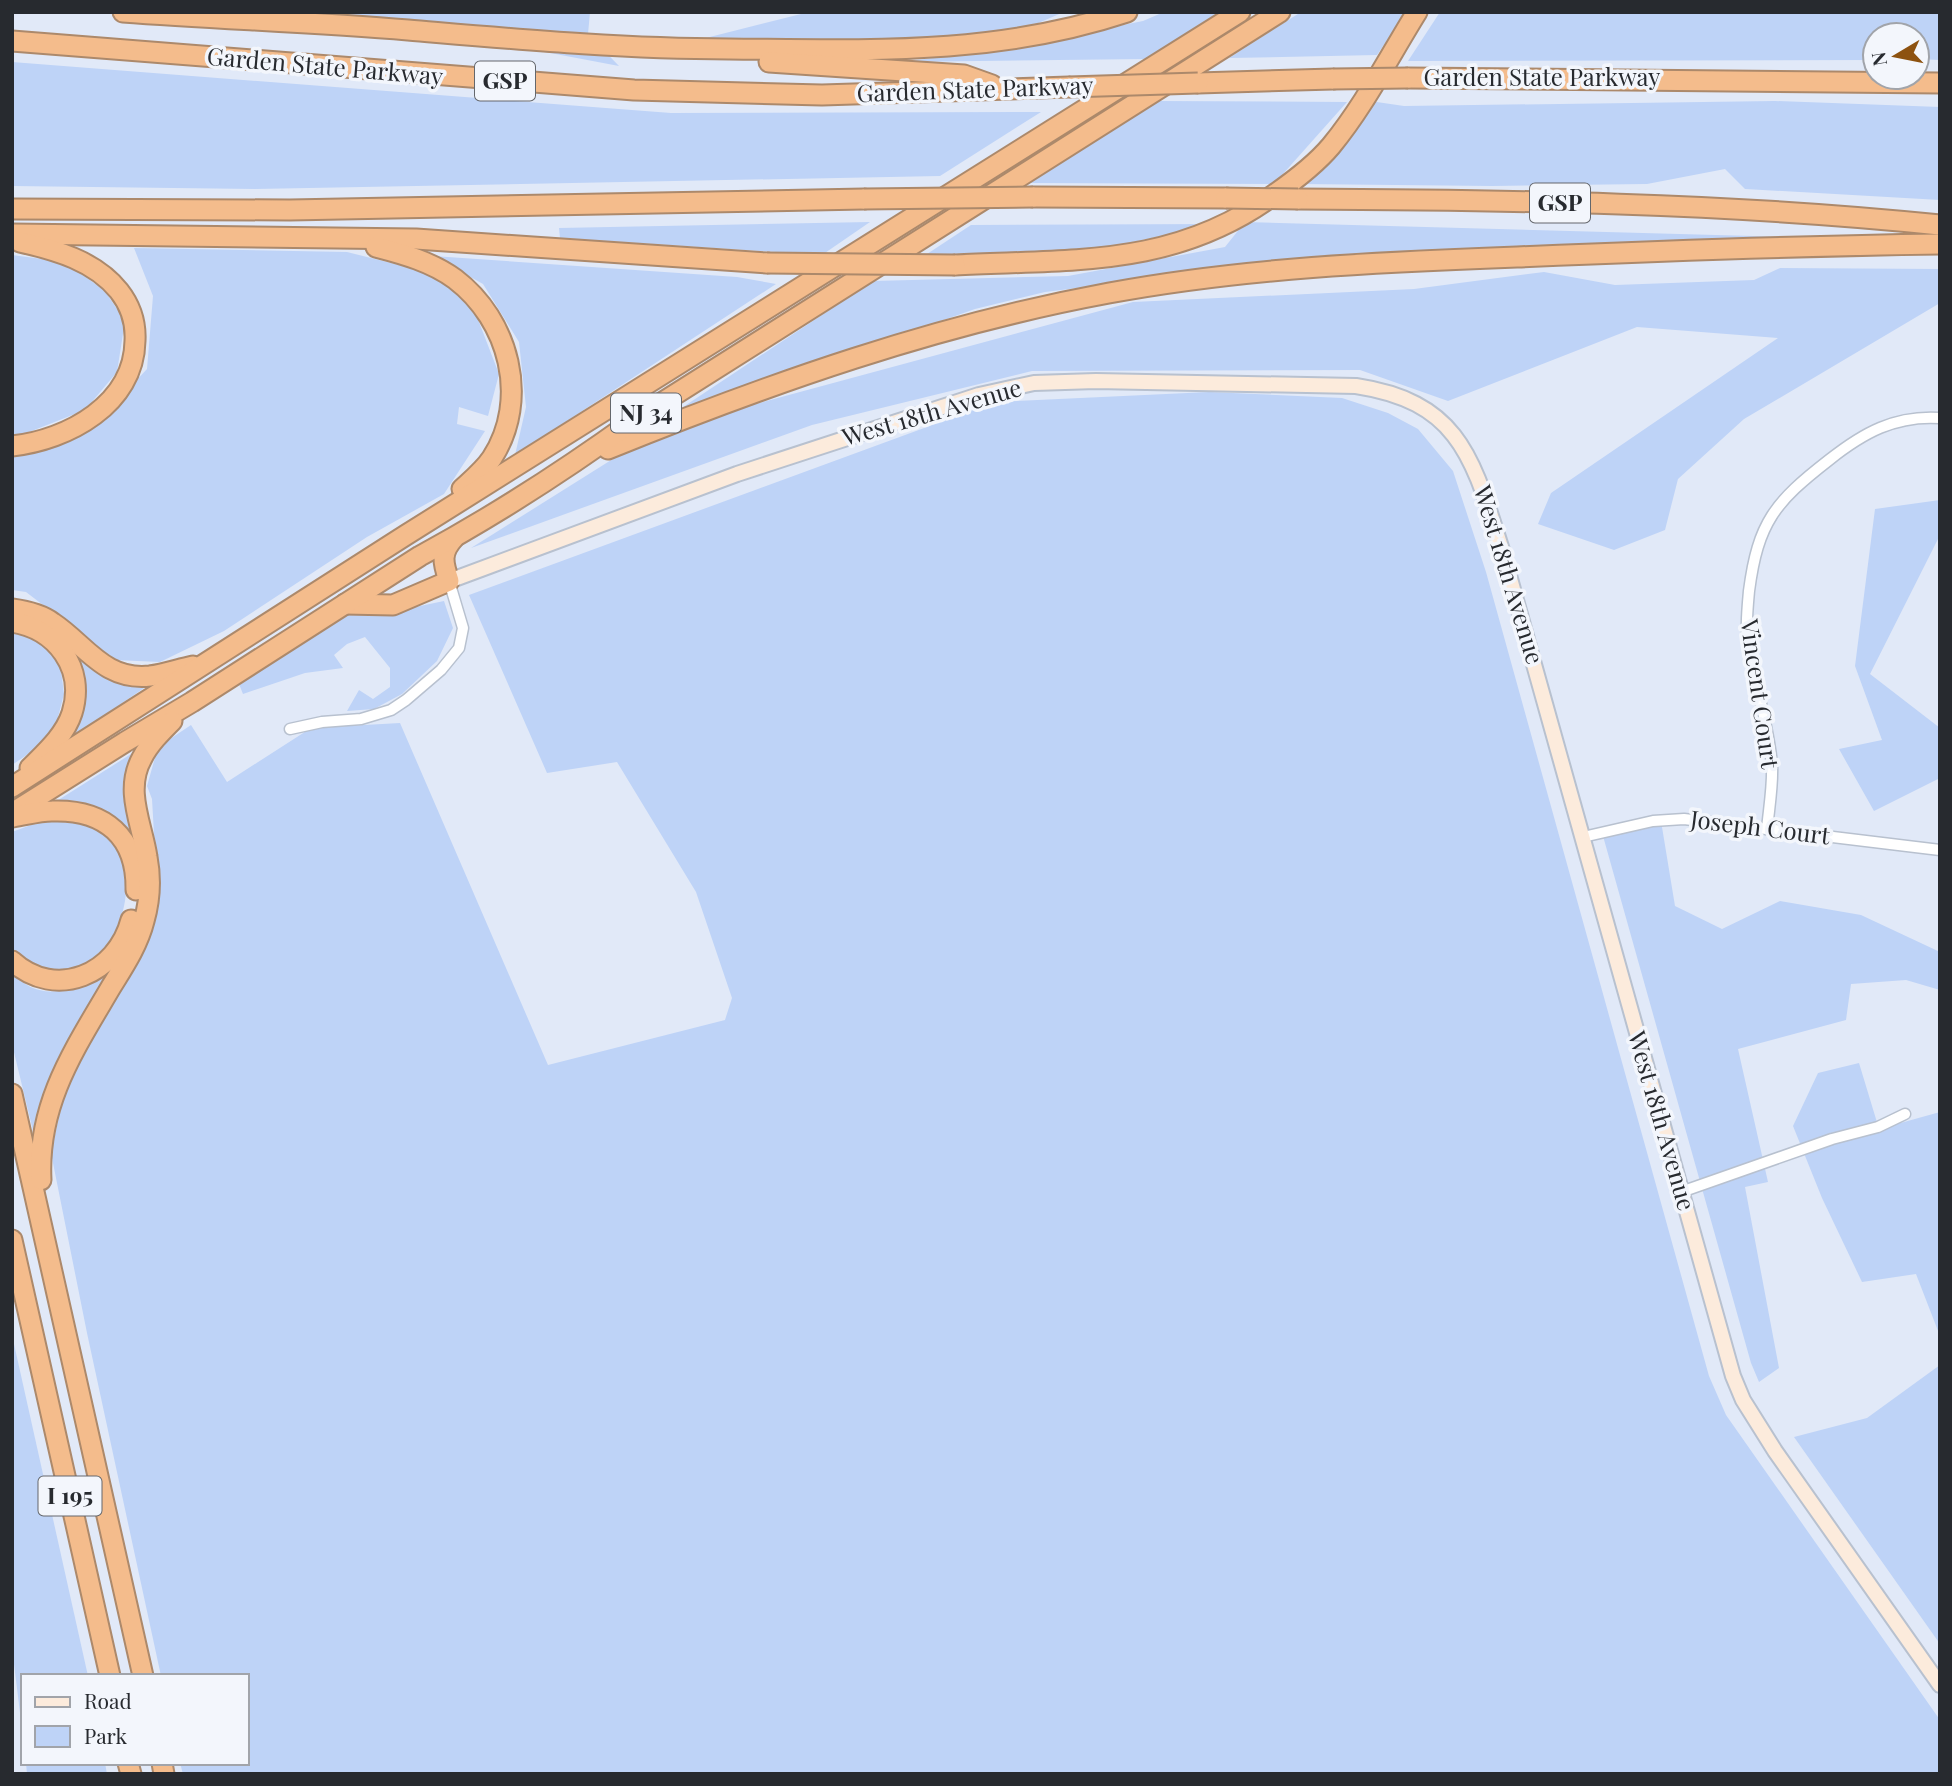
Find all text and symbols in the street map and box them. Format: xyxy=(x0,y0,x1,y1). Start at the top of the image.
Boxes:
north arrow xyxy=(1861,21,1931,91)
street label: Garden State Parkway xyxy=(206,39,445,91)
text: N xyxy=(1864,50,1892,68)
street label: Garden State Parkway xyxy=(1424,60,1660,92)
road number: GSP xyxy=(475,61,535,100)
street label: Garden State Parkway xyxy=(856,68,1094,108)
road number: GSP xyxy=(1530,184,1590,222)
street label: West 18th Avenue xyxy=(837,370,1025,452)
road number: NJ 34 xyxy=(611,394,681,432)
street label: West 18th Avenue xyxy=(1467,480,1552,668)
street label: Vincent Court xyxy=(1735,616,1787,771)
street label: Joseph Court xyxy=(1688,801,1832,851)
street label: West 18th Avenue xyxy=(1622,1026,1704,1214)
road number: I 195 xyxy=(38,1476,102,1516)
legend xyxy=(21,1674,248,1765)
text: Road xyxy=(84,1686,132,1714)
text: Park xyxy=(84,1721,128,1749)

